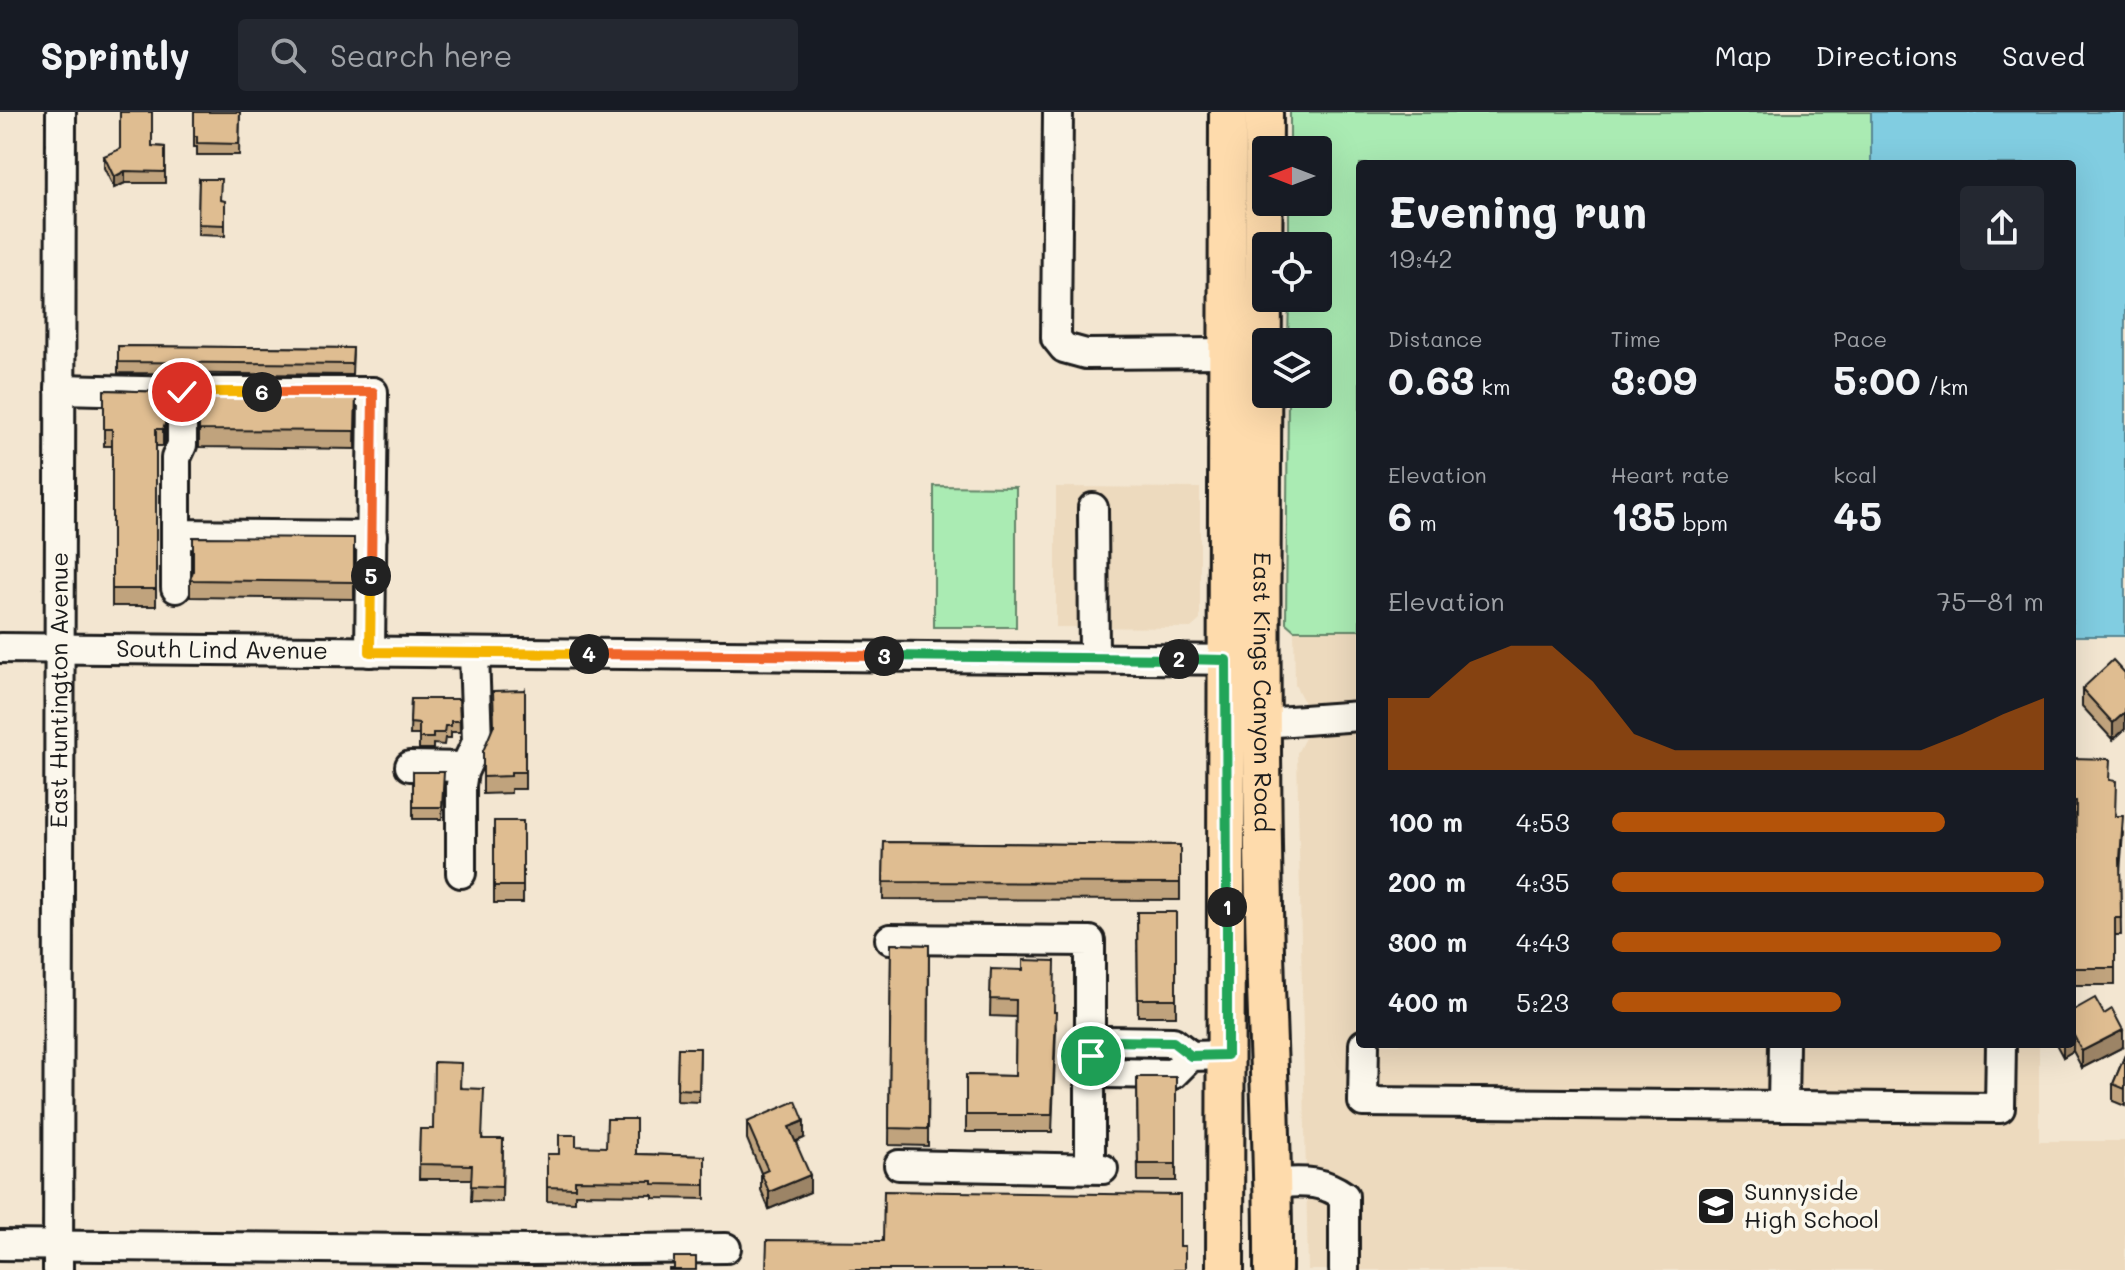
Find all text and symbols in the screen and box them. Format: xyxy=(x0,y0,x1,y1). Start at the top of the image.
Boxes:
search box xyxy=(238,19,798,91)
text: Sprintly xyxy=(40,30,190,80)
icon: search xyxy=(266,33,310,77)
text: Search here xyxy=(330,35,512,75)
text: Map xyxy=(1715,37,1772,73)
text: Directions xyxy=(1816,37,1958,73)
text: Saved xyxy=(2002,37,2085,73)
north arrow xyxy=(1252,136,1332,216)
map controls xyxy=(1252,136,1332,408)
text: Evening run xyxy=(1388,182,1647,239)
button: share xyxy=(1960,186,2044,270)
button: locate xyxy=(1252,232,1332,312)
text: 19:42 xyxy=(1388,241,1453,275)
text: Distance xyxy=(1388,324,1483,353)
text: Time xyxy=(1611,324,1661,353)
text: Pace xyxy=(1833,324,1887,353)
button: layers xyxy=(1252,328,1332,408)
text: 0.63 xyxy=(1388,353,1474,405)
text: 3:09 xyxy=(1611,353,1697,405)
text: 5:00 xyxy=(1833,353,1921,405)
pin xyxy=(148,358,216,426)
icon: check xyxy=(160,370,204,414)
pin: 6 xyxy=(242,372,282,412)
text: km xyxy=(1474,372,1511,401)
text: /km xyxy=(1921,372,1969,401)
text: 6 xyxy=(255,377,269,406)
text: Elevation xyxy=(1388,460,1487,489)
text: Heart rate xyxy=(1611,460,1729,489)
text: kcal xyxy=(1833,460,1877,489)
text: 6 xyxy=(1388,489,1412,541)
text: 135 xyxy=(1611,489,1676,541)
text: 45 xyxy=(1833,489,1882,541)
text: m xyxy=(1412,508,1437,537)
text: bpm xyxy=(1676,508,1728,537)
street label: East Huntington Avenue xyxy=(42,552,74,828)
street label: East Kings Canyon Road xyxy=(1248,552,1280,832)
pin: 5 xyxy=(351,556,391,596)
text: 5 xyxy=(365,561,377,590)
text: Elevation xyxy=(1388,584,1505,618)
text: 75–81 m xyxy=(1937,584,2044,618)
street label: South Lind Avenue xyxy=(116,632,328,665)
pin: 4 xyxy=(569,634,609,674)
pin: 3 xyxy=(864,636,904,676)
text: 4 xyxy=(582,639,596,668)
pin: 2 xyxy=(1159,639,1199,679)
text: 3 xyxy=(877,641,891,670)
text: 2 xyxy=(1173,644,1185,673)
text: 100 m xyxy=(1388,805,1463,839)
text: 4:53 xyxy=(1516,805,1570,839)
text: 200 m xyxy=(1388,865,1466,899)
text: 4:35 xyxy=(1516,865,1570,899)
pin: 1 xyxy=(1207,887,1247,927)
text: 1 xyxy=(1222,892,1232,921)
text: 300 m xyxy=(1388,925,1467,959)
text: 4:43 xyxy=(1516,925,1570,959)
text: 400 m xyxy=(1388,985,1468,1019)
text: 5:23 xyxy=(1516,985,1569,1019)
pin xyxy=(1057,1022,1125,1090)
icon: arrive xyxy=(1069,1034,1113,1078)
place label: Sunnyside High School xyxy=(1744,1175,1879,1234)
school or university icon: Sunnyside High School xyxy=(1695,1185,1737,1227)

